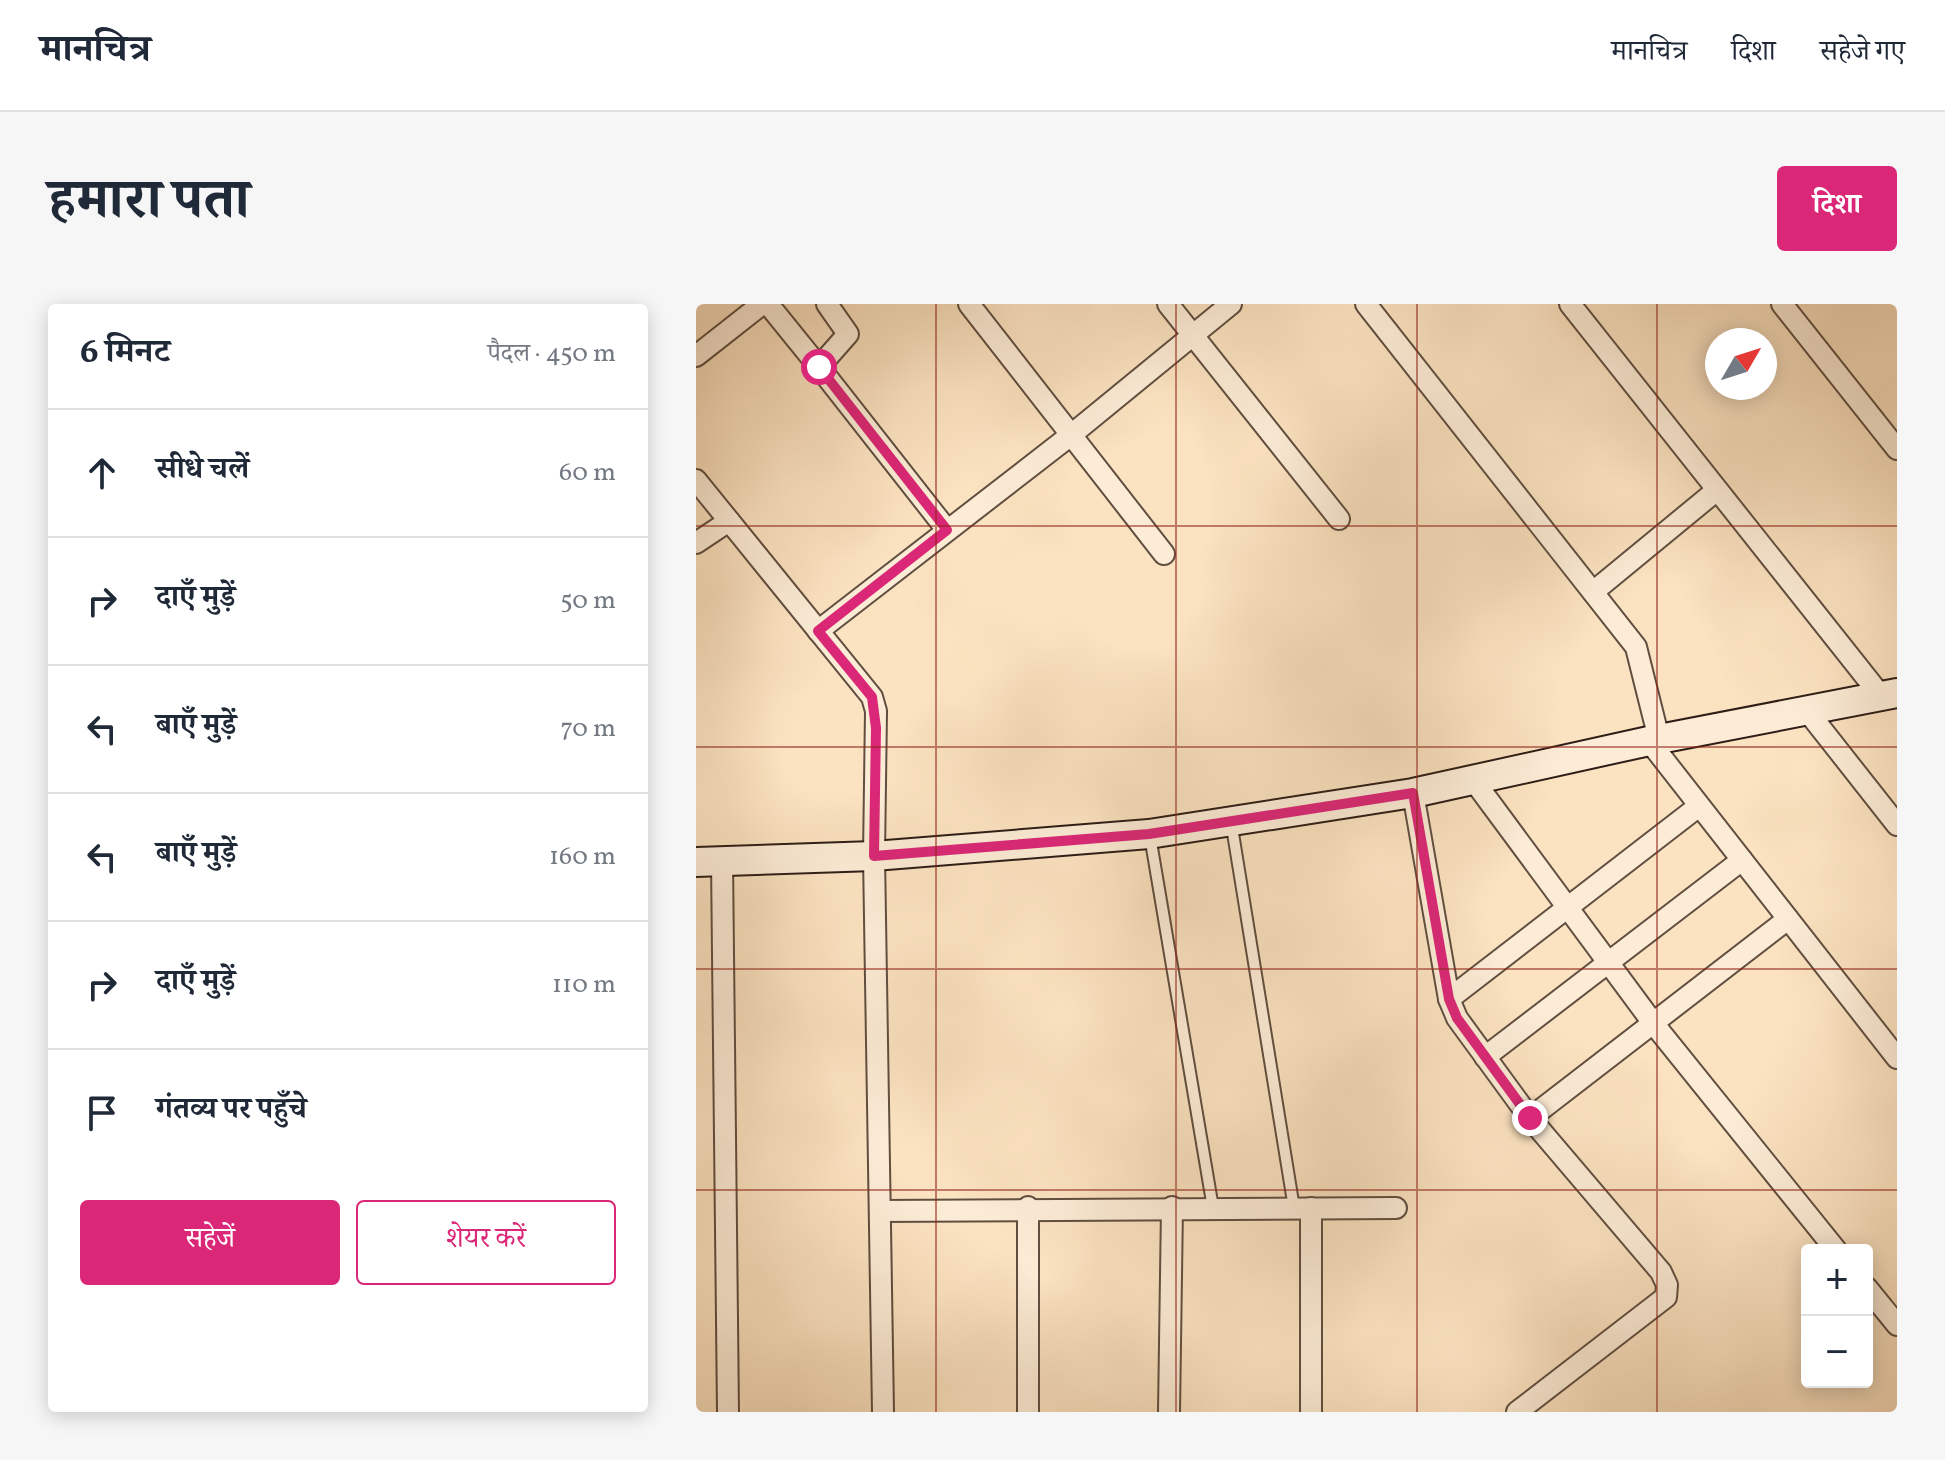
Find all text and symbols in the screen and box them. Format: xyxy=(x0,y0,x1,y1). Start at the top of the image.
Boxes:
text: मानचित्र xyxy=(40,25,151,78)
text: मानचित्र xyxy=(1611,33,1687,72)
text: दिशा xyxy=(1731,33,1776,72)
text: सहेजे गए xyxy=(1820,33,1905,72)
text: हमारा पता xyxy=(48,164,250,242)
button: दिशा xyxy=(1777,166,1897,251)
north arrow xyxy=(1705,328,1777,400)
text: 6 मिनट xyxy=(80,330,170,377)
text: पैदल · 450 m xyxy=(487,336,616,372)
route start xyxy=(801,349,837,385)
text: सीधे चलें xyxy=(156,449,249,491)
icon: ahead xyxy=(80,451,124,495)
text: 60 m xyxy=(559,455,616,491)
text: दाएँ मुड़ें xyxy=(156,577,235,619)
icon: right xyxy=(80,579,124,623)
text: 50 m xyxy=(560,583,616,619)
text: बाएँ मुड़ें xyxy=(156,705,236,747)
icon: left xyxy=(80,707,124,751)
text: 70 m xyxy=(561,711,616,747)
text: बाएँ मुड़ें xyxy=(156,833,236,875)
icon: left xyxy=(80,835,124,879)
text: 160 m xyxy=(549,839,616,875)
text: दाएँ मुड़ें xyxy=(156,961,235,1003)
icon: right xyxy=(80,963,124,1007)
text: 110 m xyxy=(552,967,616,1003)
text: गंतव्य पर पहुँचे xyxy=(156,1089,307,1131)
icon: arrive xyxy=(80,1091,124,1135)
route end xyxy=(1512,1100,1548,1136)
button: सहेजें xyxy=(80,1200,340,1285)
button: शेयर करें xyxy=(356,1200,616,1285)
map controls xyxy=(1801,1244,1873,1388)
button: + xyxy=(1801,1244,1873,1316)
button: − xyxy=(1801,1316,1873,1388)

